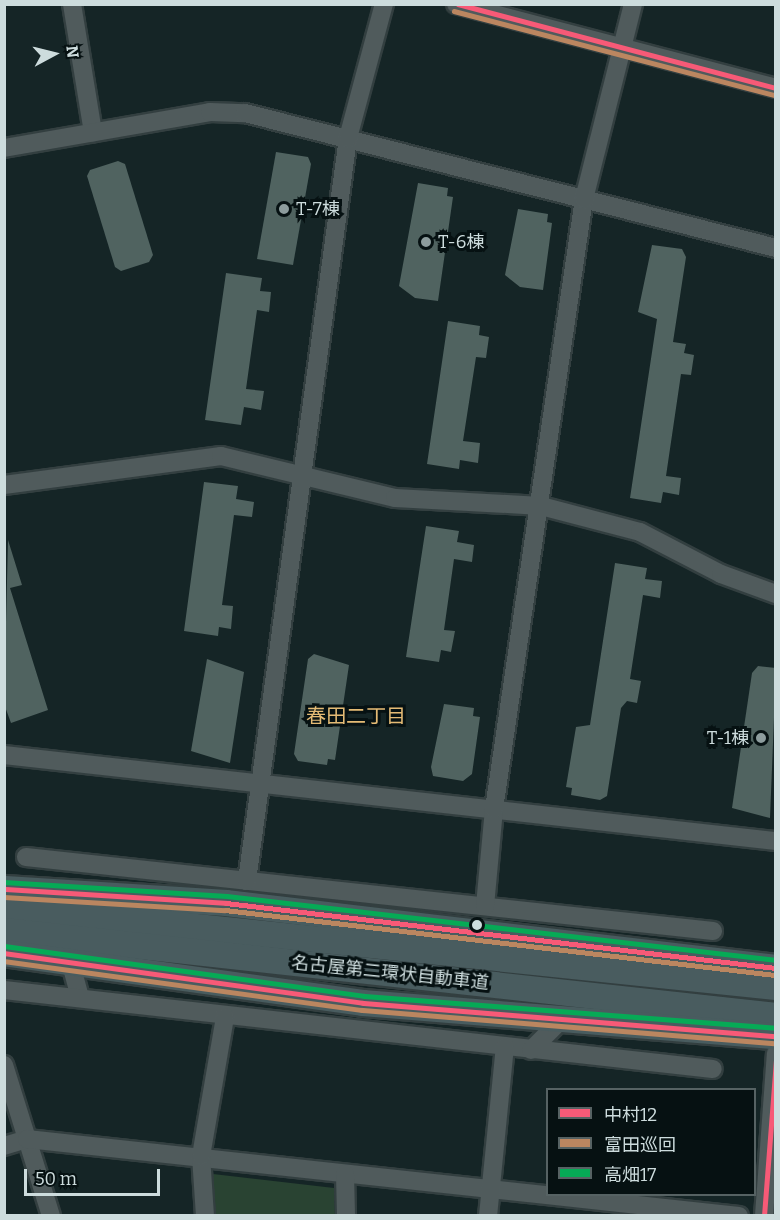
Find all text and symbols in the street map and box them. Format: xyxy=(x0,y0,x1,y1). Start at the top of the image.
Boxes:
north arrow xyxy=(24,24,84,84)
text: N xyxy=(62,44,83,59)
place label: T-7棟 xyxy=(296,198,340,220)
marker: T-7棟 xyxy=(277,202,291,216)
place label: T-6棟 xyxy=(438,231,484,253)
marker: T-6棟 xyxy=(419,235,433,249)
district label: 春田二丁目 xyxy=(306,704,406,728)
place label: T-1棟 xyxy=(707,727,749,749)
marker: T-1棟 xyxy=(754,731,768,745)
unlabelled marker xyxy=(471,919,483,931)
street label: 名古屋第二環状自動車道 xyxy=(290,952,490,994)
legend xyxy=(546,1088,756,1196)
text: 中村12 xyxy=(604,1104,657,1126)
text: 富田巡回 xyxy=(604,1134,676,1156)
scale bar xyxy=(27,1157,164,1195)
text: 高畑17 xyxy=(604,1164,656,1186)
text: 50 m xyxy=(35,1168,77,1190)

